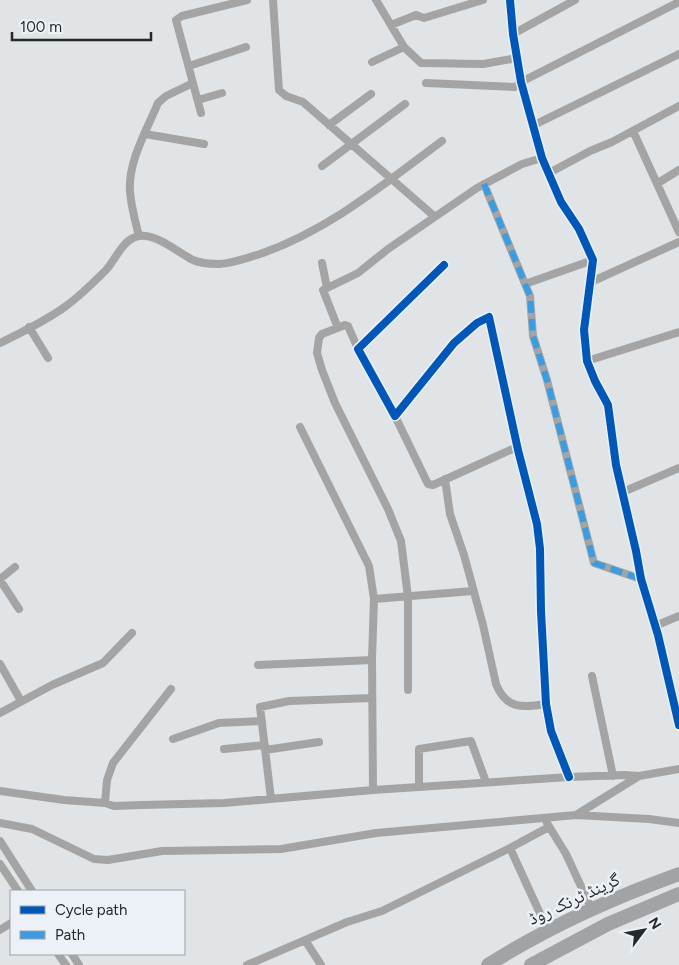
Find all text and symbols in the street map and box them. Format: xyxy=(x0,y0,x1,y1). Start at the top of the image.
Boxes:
scale bar xyxy=(12,10,151,42)
text: 100 m xyxy=(20,18,62,36)
street label: گرینڈ ٹرنک روڈ xyxy=(525,868,624,930)
legend xyxy=(10,890,185,955)
text: Cycle path xyxy=(55,901,127,919)
north arrow xyxy=(619,905,669,955)
text: N xyxy=(645,914,665,932)
text: Path xyxy=(55,926,85,944)

